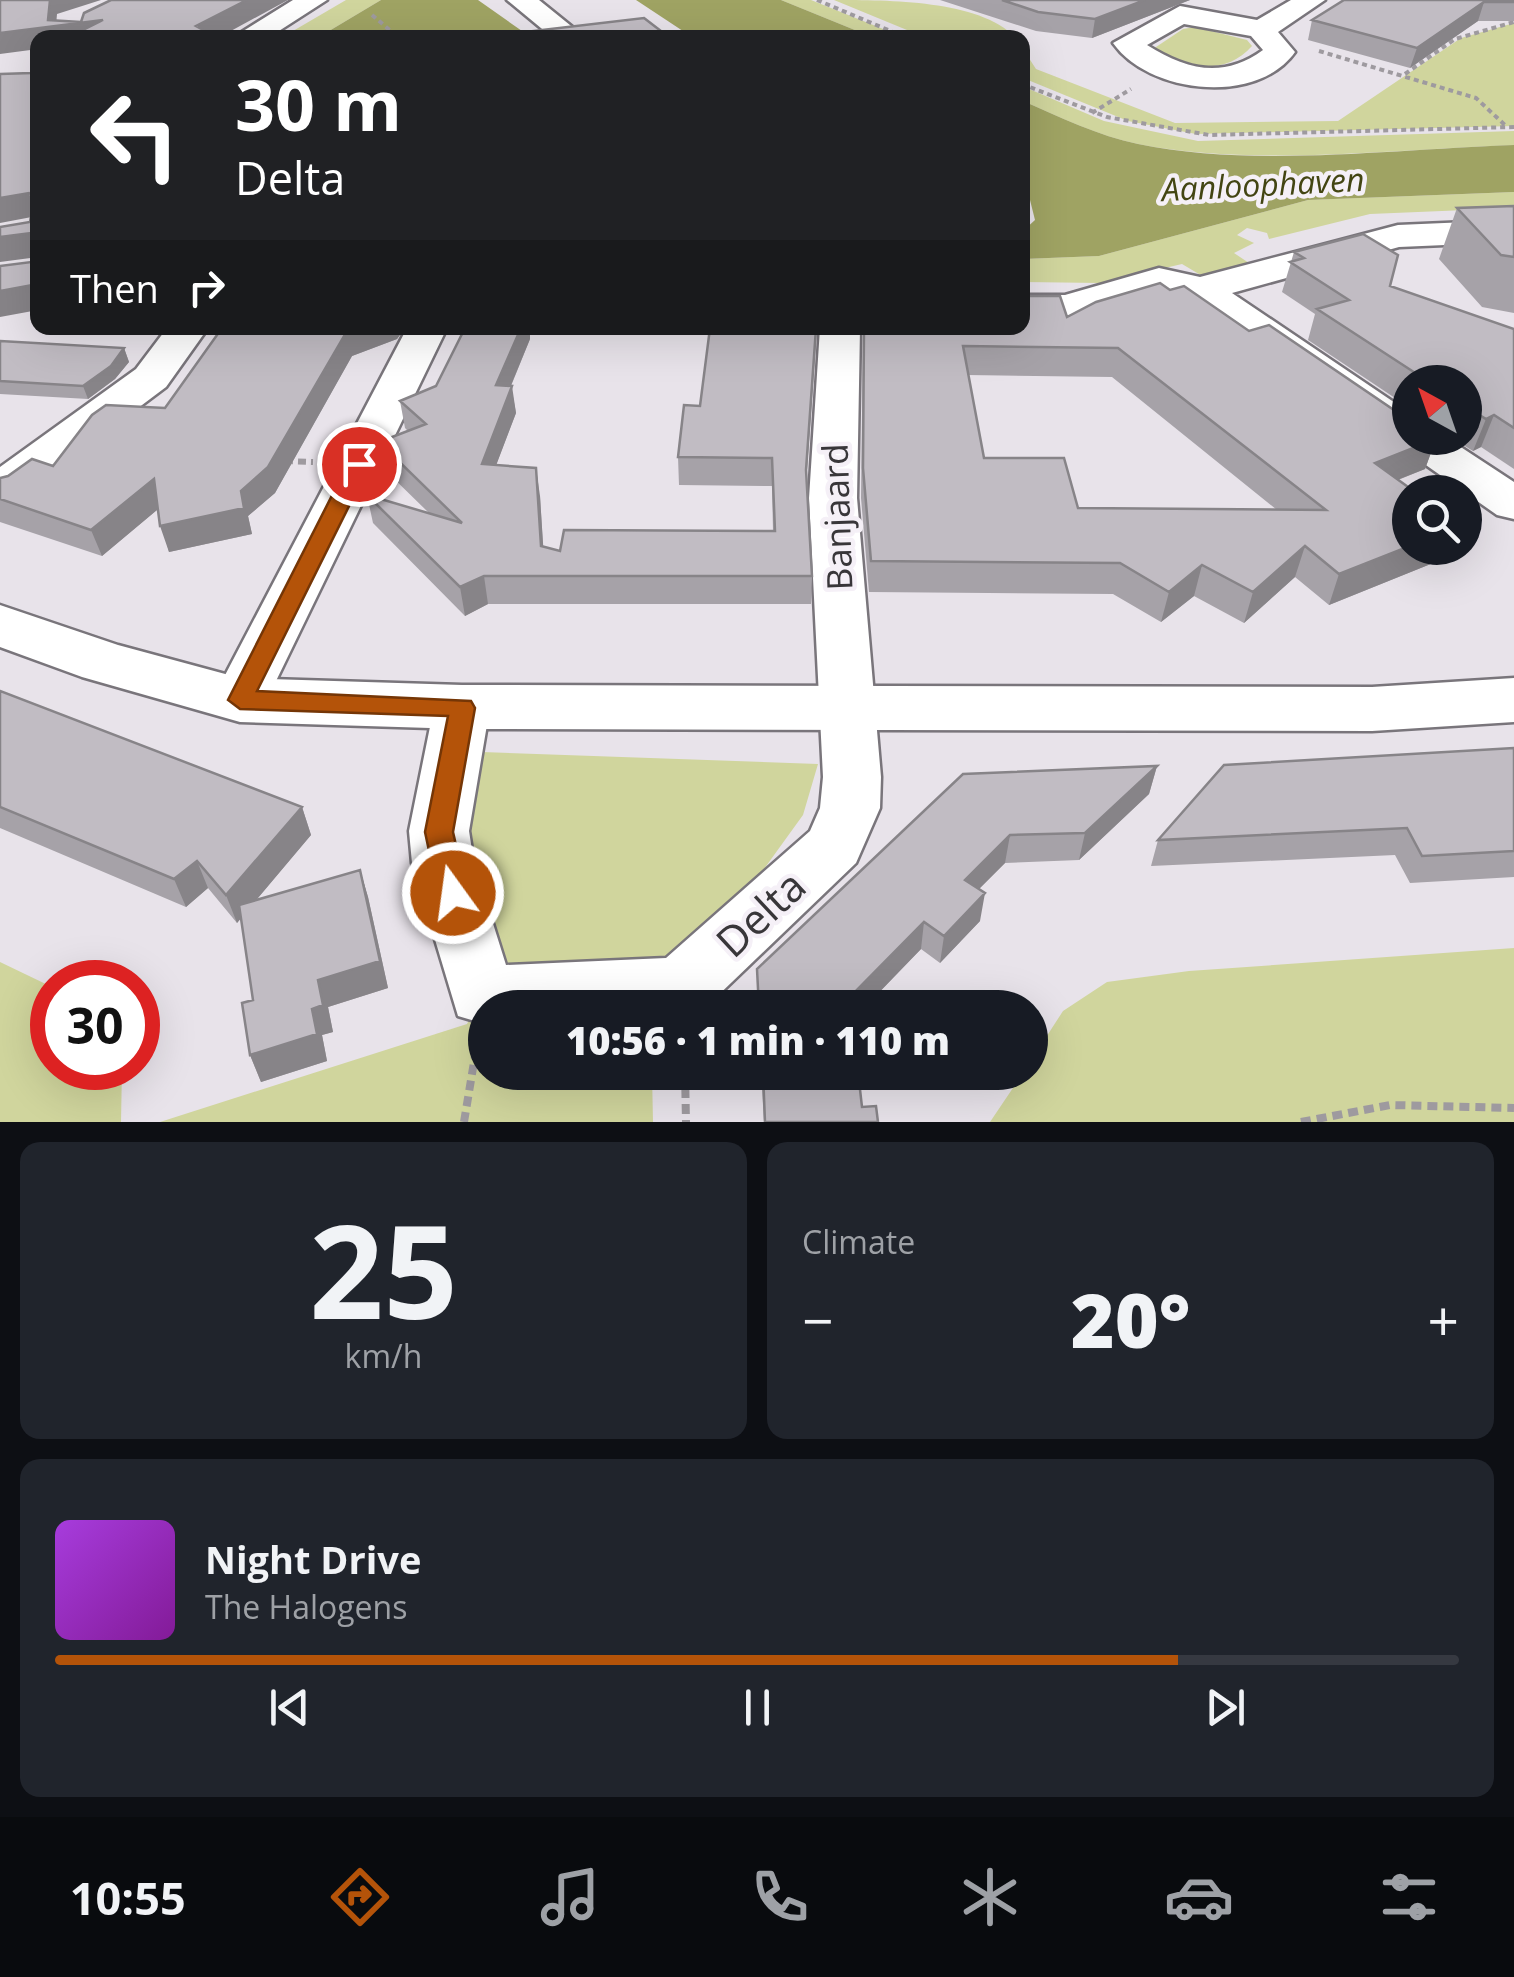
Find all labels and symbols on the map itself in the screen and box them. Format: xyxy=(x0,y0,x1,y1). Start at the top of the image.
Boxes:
water label: Aanloophaven xyxy=(1159,157,1365,210)
north arrow xyxy=(1392,365,1482,455)
pin xyxy=(317,422,402,507)
street label: Banjaard xyxy=(810,443,863,591)
position arrow xyxy=(401,841,505,945)
street label: Delta xyxy=(703,857,817,969)
speed limit sign: 30 xyxy=(30,960,160,1090)

